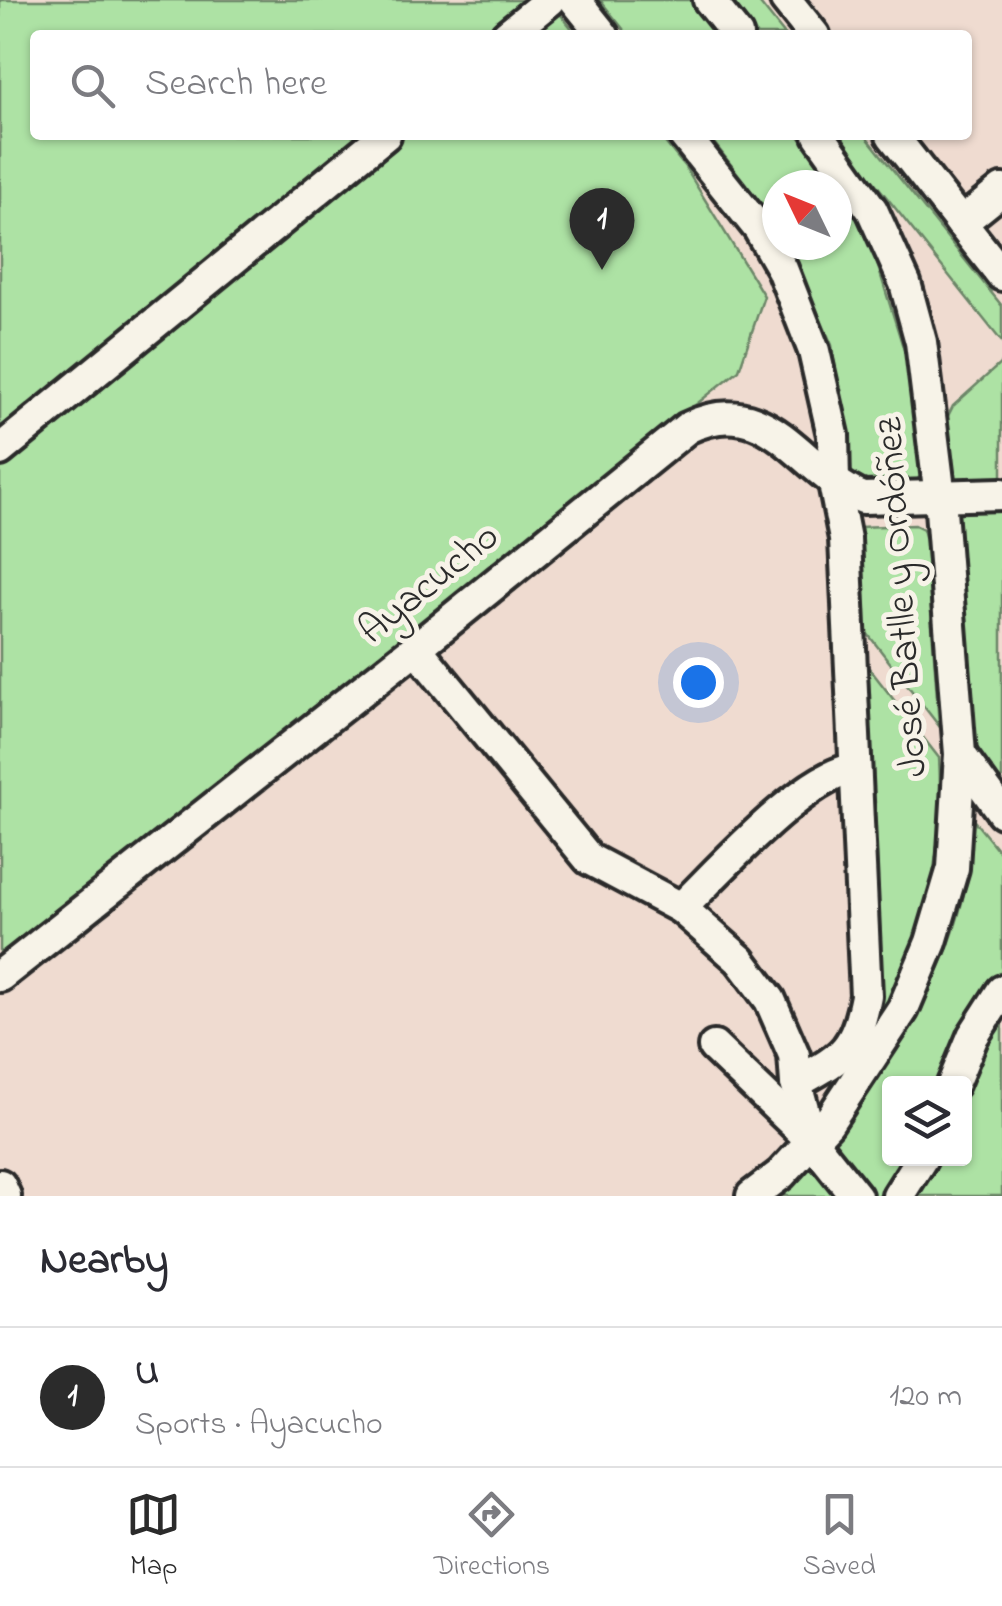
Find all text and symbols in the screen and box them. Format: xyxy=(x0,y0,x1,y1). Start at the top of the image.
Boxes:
search box xyxy=(30,30,972,140)
text: Search here xyxy=(145,57,327,113)
icon: search xyxy=(65,58,120,113)
north arrow xyxy=(762,170,852,260)
pin: 1 xyxy=(570,188,634,270)
street label: José Batlle y Ordóñez xyxy=(861,415,945,779)
street label: Ayacucho xyxy=(347,510,513,660)
your location xyxy=(673,657,724,708)
map controls xyxy=(882,1076,972,1166)
button: layers xyxy=(882,1076,972,1166)
text: Nearby xyxy=(40,1231,168,1292)
text: U xyxy=(135,1346,159,1402)
text: 1 xyxy=(67,1374,78,1421)
text: 120 m xyxy=(889,1374,962,1421)
text: Sports · Ayacucho xyxy=(135,1402,383,1449)
tab: Map xyxy=(126,1487,181,1588)
tab: Directions xyxy=(434,1487,550,1588)
tab: Saved xyxy=(803,1487,876,1588)

